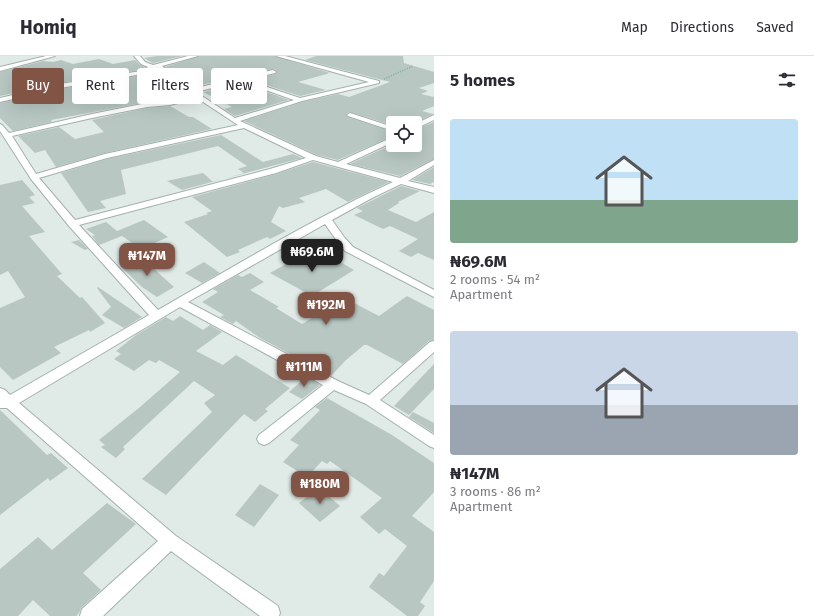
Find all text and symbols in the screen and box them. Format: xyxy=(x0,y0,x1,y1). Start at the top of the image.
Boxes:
text: Homiq xyxy=(20,16,77,39)
text: Map xyxy=(621,19,648,36)
text: Directions xyxy=(670,19,734,36)
text: Saved xyxy=(756,19,794,36)
chip: Buy xyxy=(12,68,64,104)
chip: Rent xyxy=(72,68,129,104)
chip: Filters xyxy=(137,68,203,104)
chip: New xyxy=(211,68,267,104)
icon: filters xyxy=(776,69,798,91)
text: 5 homes xyxy=(450,70,515,91)
map controls xyxy=(386,116,422,152)
button: locate xyxy=(386,116,422,152)
icon: home xyxy=(588,145,660,217)
pin: ₦69.6M xyxy=(279,239,345,273)
pin: ₦147M xyxy=(119,243,175,277)
text: ₦69.6M xyxy=(290,244,334,259)
text: ₦147M xyxy=(128,248,166,263)
text: ₦69.6M xyxy=(450,251,507,272)
text: 2 rooms · 54 m² xyxy=(450,272,540,287)
text: Apartment xyxy=(450,287,512,302)
pin: ₦192M xyxy=(298,292,354,326)
text: ₦192M xyxy=(307,297,345,312)
pin: ₦111M xyxy=(276,354,332,388)
icon: home xyxy=(588,357,660,429)
text: ₦111M xyxy=(286,359,322,374)
text: ₦147M xyxy=(450,463,500,484)
pin: ₦180M xyxy=(292,471,348,505)
text: ₦180M xyxy=(300,476,340,491)
text: 3 rooms · 86 m² xyxy=(450,484,541,499)
text: Apartment xyxy=(450,499,512,514)

